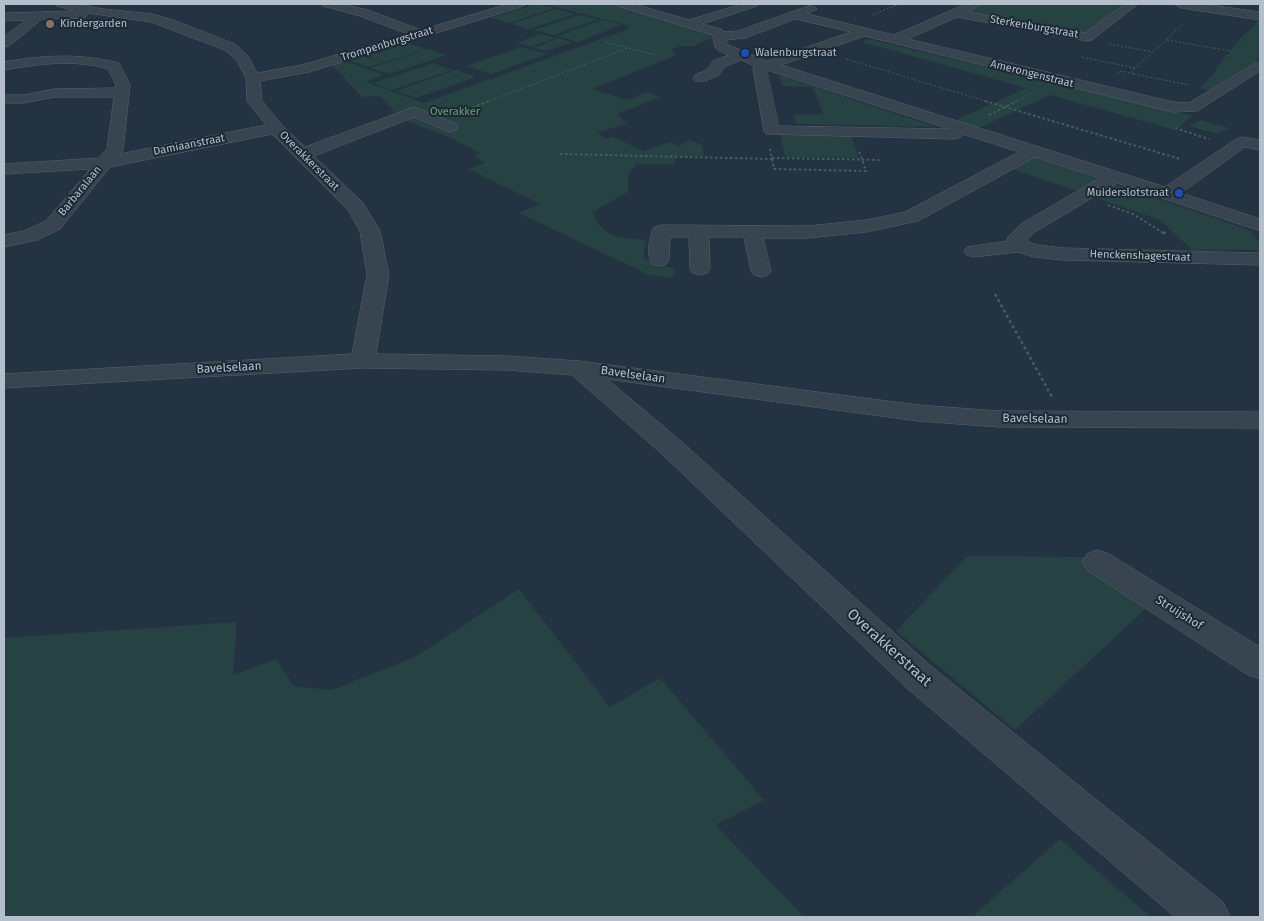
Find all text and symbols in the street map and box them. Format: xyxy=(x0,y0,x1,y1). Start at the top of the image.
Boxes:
street label: Sterkenburgstraat xyxy=(989,13,1079,41)
place label: Kindergarden xyxy=(60,17,127,31)
marker: Kindergarden xyxy=(44,18,56,30)
street label: Trompenburgstraat xyxy=(339,24,435,64)
place label: Walenburgstraat xyxy=(755,46,837,60)
marker: Walenburgstraat xyxy=(739,47,751,59)
street label: Amerongenstraat xyxy=(989,57,1075,91)
park label: Overakker xyxy=(430,105,480,119)
street label: Overakkerstraat xyxy=(276,128,342,194)
street label: Damiaanstraat xyxy=(152,132,226,158)
street label: Barbaralaan xyxy=(56,163,104,219)
place label: Muiderslotstraat xyxy=(1087,186,1169,200)
marker: Muiderslotstraat xyxy=(1173,187,1185,199)
street label: Henckenshagestraat xyxy=(1089,248,1191,264)
street label: Bavelselaan xyxy=(196,359,262,377)
street label: Bavelselaan xyxy=(600,363,666,387)
street label: Bavelselaan xyxy=(1002,411,1068,427)
street label: Struijshof xyxy=(1153,593,1205,633)
street label: Overakkerstraat xyxy=(843,605,935,691)

